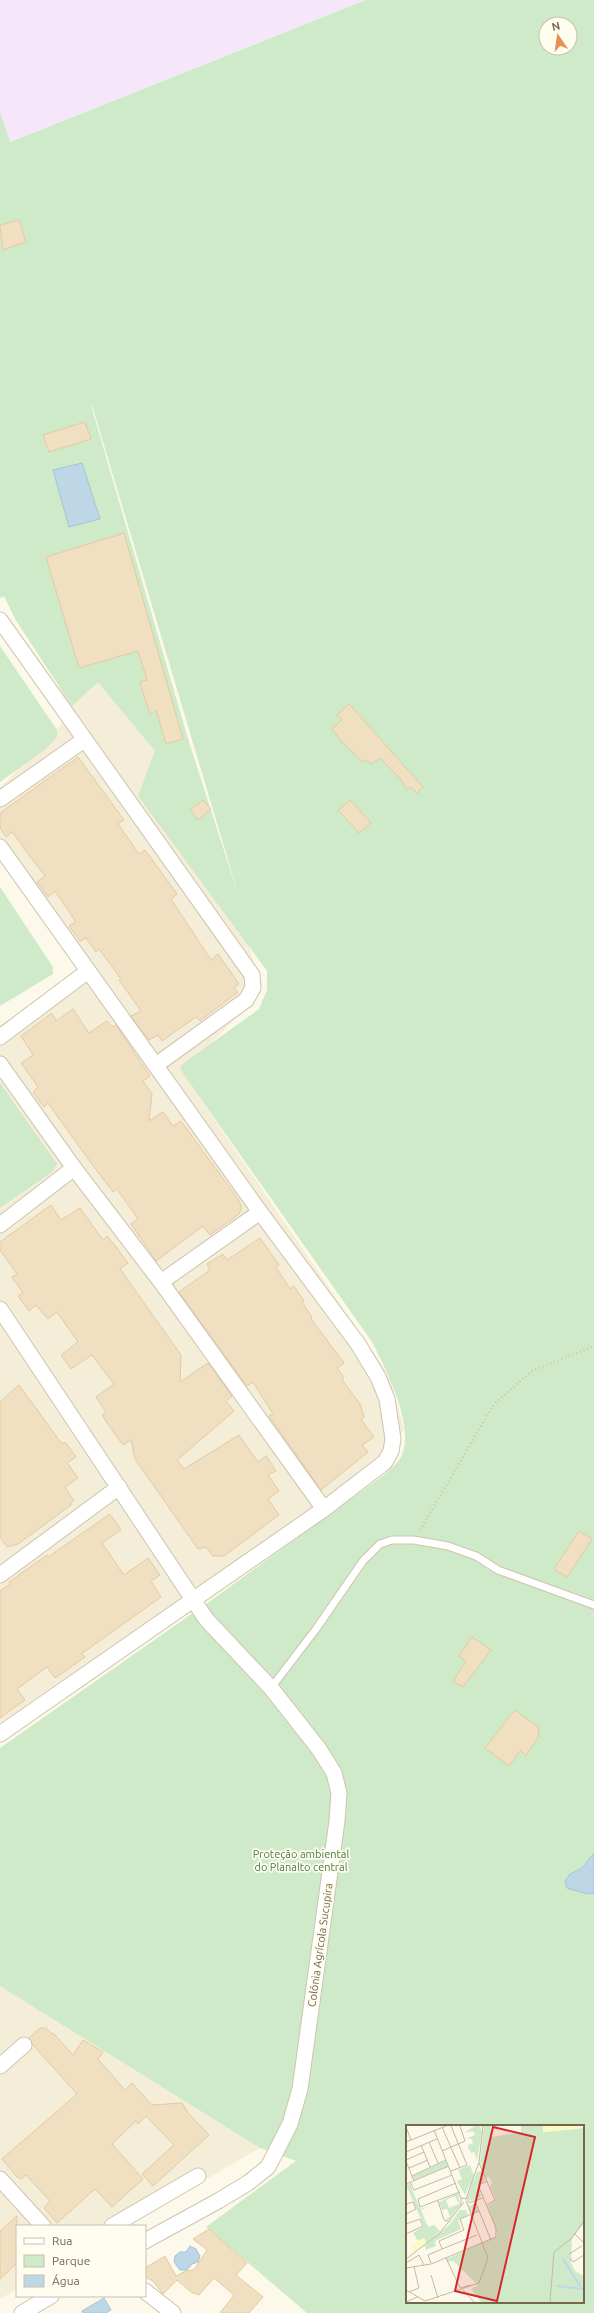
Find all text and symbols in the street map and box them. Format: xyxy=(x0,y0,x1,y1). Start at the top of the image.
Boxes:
north arrow xyxy=(538,16,578,56)
text: N xyxy=(550,19,561,33)
park label: Proteção ambiental do Planalto central xyxy=(253,1848,349,1873)
street label: Colônia Agrícola Sucupira xyxy=(305,1882,335,2008)
inset map xyxy=(406,2125,584,2303)
legend xyxy=(16,2225,146,2297)
text: Rua xyxy=(52,2234,73,2247)
text: Parque xyxy=(52,2254,90,2267)
text: Água xyxy=(52,2274,80,2287)

